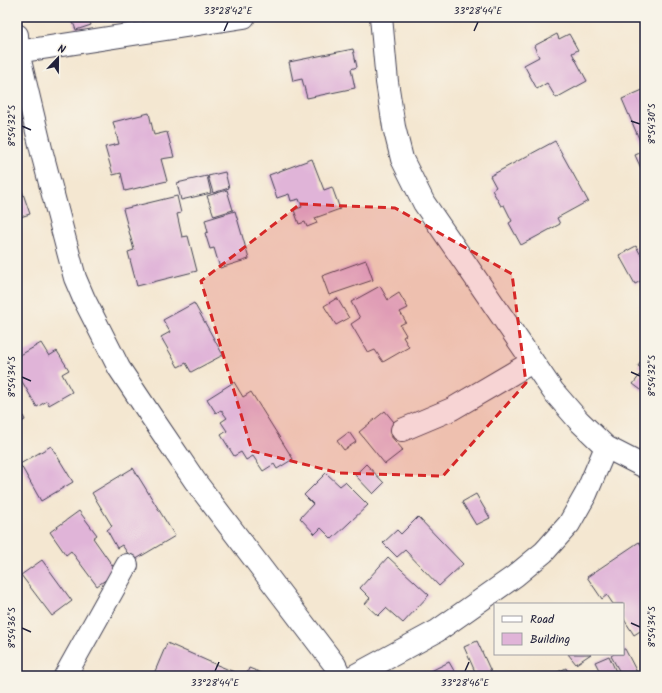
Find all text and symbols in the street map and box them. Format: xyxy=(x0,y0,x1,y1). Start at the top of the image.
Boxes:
text: 33°28'42"E xyxy=(204,3,253,19)
text: 33°28'44"E xyxy=(454,3,503,19)
north arrow xyxy=(38,38,78,78)
text: N xyxy=(55,40,68,59)
text: 8°54'30"S xyxy=(644,103,660,145)
text: 8°54'32"S xyxy=(4,104,20,147)
text: 8°54'32"S xyxy=(644,354,660,397)
text: 8°54'34"S xyxy=(4,356,20,398)
legend xyxy=(494,603,624,655)
text: 8°54'34"S xyxy=(644,606,660,648)
text: 8°54'36"S xyxy=(4,607,20,649)
text: Road xyxy=(530,610,555,629)
text: Building xyxy=(530,630,570,649)
text: 33°28'44"E xyxy=(191,675,240,691)
text: 33°28'46"E xyxy=(441,675,490,691)

